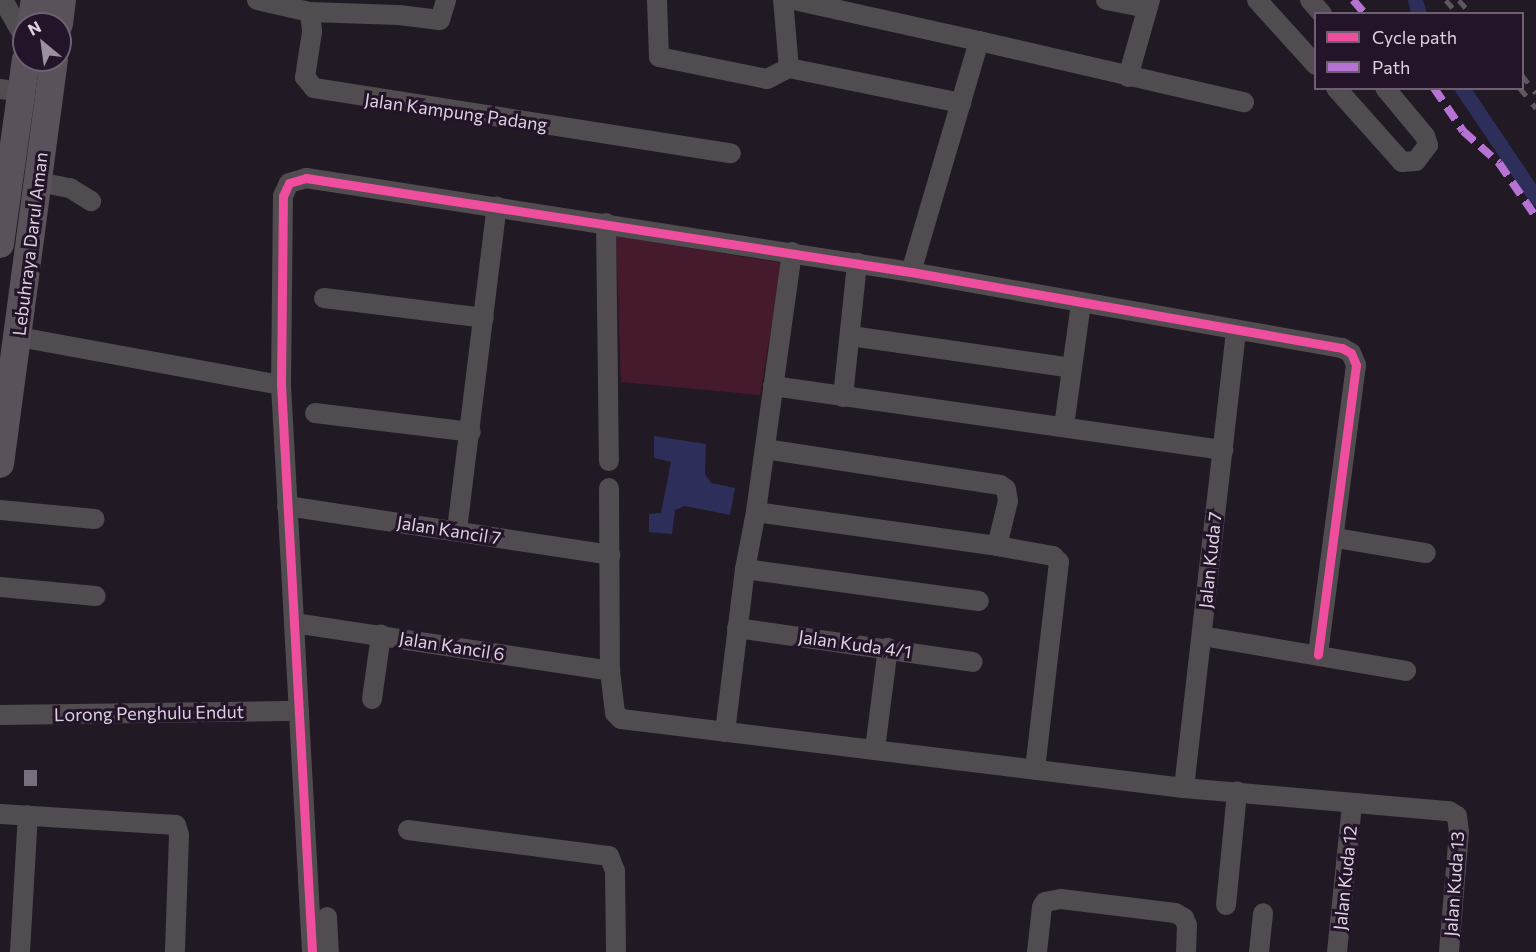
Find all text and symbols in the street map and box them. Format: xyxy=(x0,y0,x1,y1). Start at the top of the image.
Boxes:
north arrow xyxy=(12,12,72,72)
legend xyxy=(1314,12,1524,90)
text: N xyxy=(24,16,44,39)
text: Cycle path xyxy=(1372,26,1457,48)
text: Path xyxy=(1372,56,1410,78)
street label: Jalan Kampung Padang xyxy=(363,88,549,136)
street label: Lebuhraya Darul Aman xyxy=(8,151,52,337)
street label: Jalan Kancil 7 xyxy=(395,511,503,549)
street label: Jalan Kuda 7 xyxy=(1194,511,1226,609)
street label: Jalan Kuda 4/1 xyxy=(797,625,913,663)
street label: Jalan Kancil 6 xyxy=(398,627,506,665)
street label: Lorong Penghulu Endut xyxy=(54,701,244,725)
street label: Jalan Kuda 12 xyxy=(1329,825,1361,931)
street label: Jalan Kuda 13 xyxy=(1440,831,1468,937)

